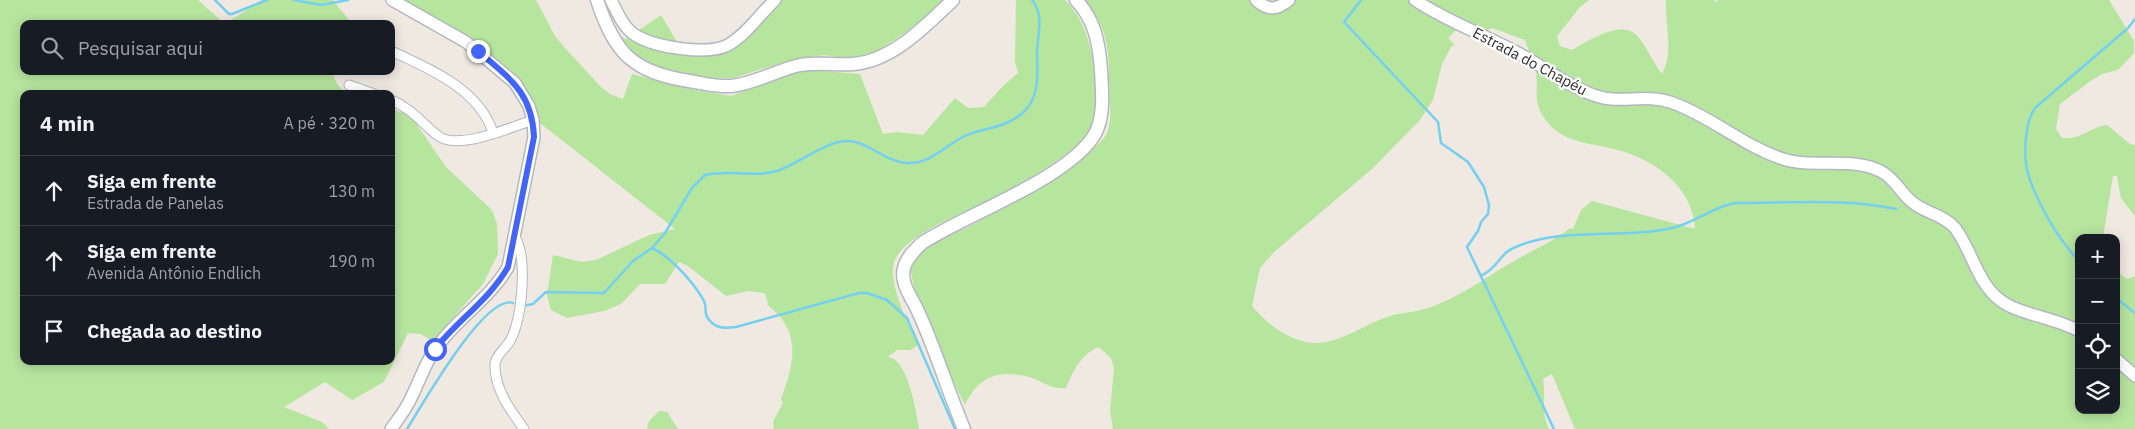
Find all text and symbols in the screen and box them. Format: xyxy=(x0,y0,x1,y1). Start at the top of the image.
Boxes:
search box xyxy=(20,20,395,75)
street label: Estrada do Chapéu xyxy=(1470,23,1590,99)
icon: search xyxy=(38,34,66,62)
text: Pesquisar aqui xyxy=(78,36,203,60)
route end xyxy=(467,40,490,63)
text: 4 min xyxy=(40,109,95,137)
text: A pé · 320 m xyxy=(284,113,375,133)
text: Siga em frente xyxy=(87,169,217,193)
icon: ahead xyxy=(40,177,68,205)
text: 130 m xyxy=(328,181,375,201)
text: Estrada de Panelas xyxy=(87,193,224,213)
map controls xyxy=(2075,234,2120,414)
button: + xyxy=(2075,234,2120,279)
text: Siga em frente xyxy=(87,239,217,263)
icon: ahead xyxy=(40,247,68,275)
text: 190 m xyxy=(328,251,375,271)
text: Avenida Antônio Endlich xyxy=(87,263,261,283)
button: − xyxy=(2075,279,2120,324)
icon: arrive xyxy=(40,317,68,345)
text: Chegada ao destino xyxy=(87,319,262,343)
button: locate xyxy=(2075,324,2120,369)
route start xyxy=(424,338,447,361)
button: layers xyxy=(2075,369,2120,414)

